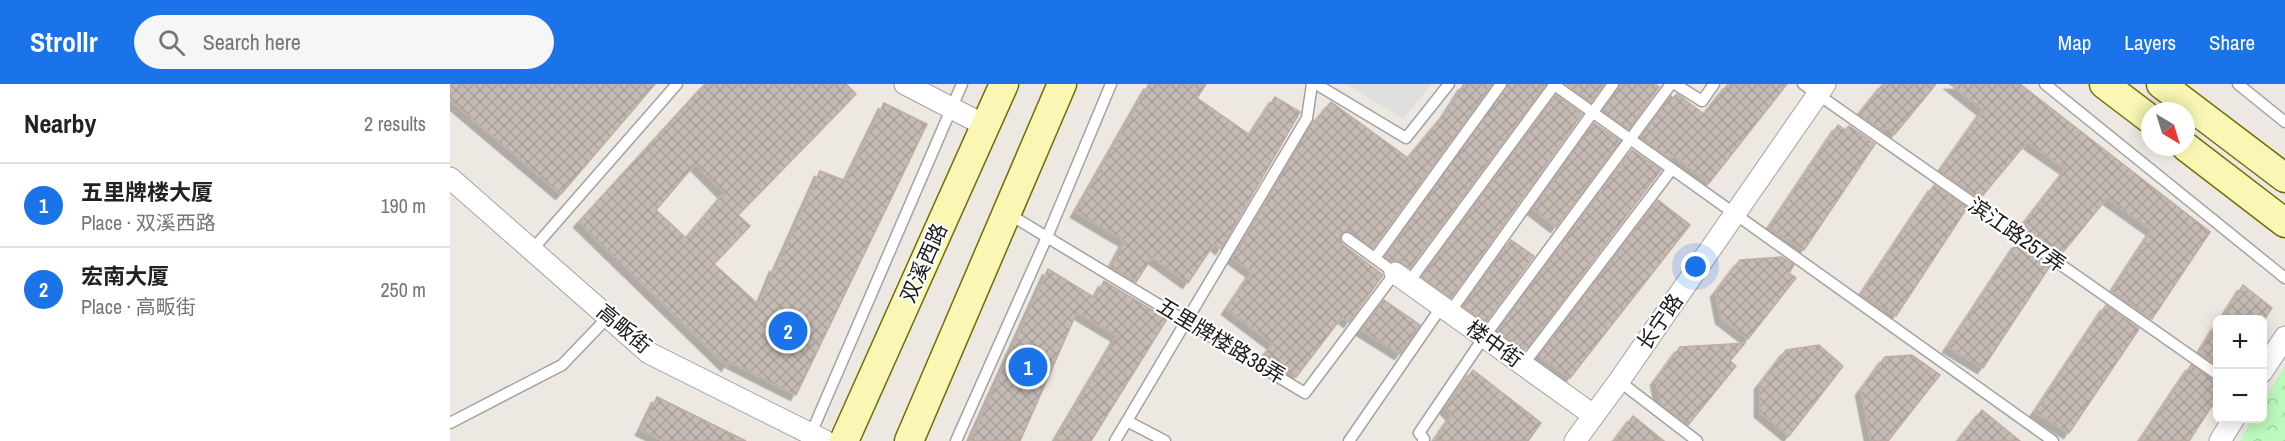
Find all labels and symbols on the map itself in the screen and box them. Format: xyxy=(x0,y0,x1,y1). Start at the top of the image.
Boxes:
north arrow xyxy=(2141,102,2195,156)
street label: 滨江路257弄 xyxy=(1963,190,2072,279)
street label: 双溪西路 xyxy=(893,219,954,307)
your location xyxy=(1681,252,1710,281)
street label: 长宁路 xyxy=(1630,288,1690,356)
street label: 五里牌楼路38弄 xyxy=(1152,291,1291,390)
street label: 高畈街 xyxy=(591,297,658,360)
pin: 2 xyxy=(768,308,808,354)
street label: 楼中街 xyxy=(1460,313,1528,374)
pin: 1 xyxy=(1008,344,1048,390)

